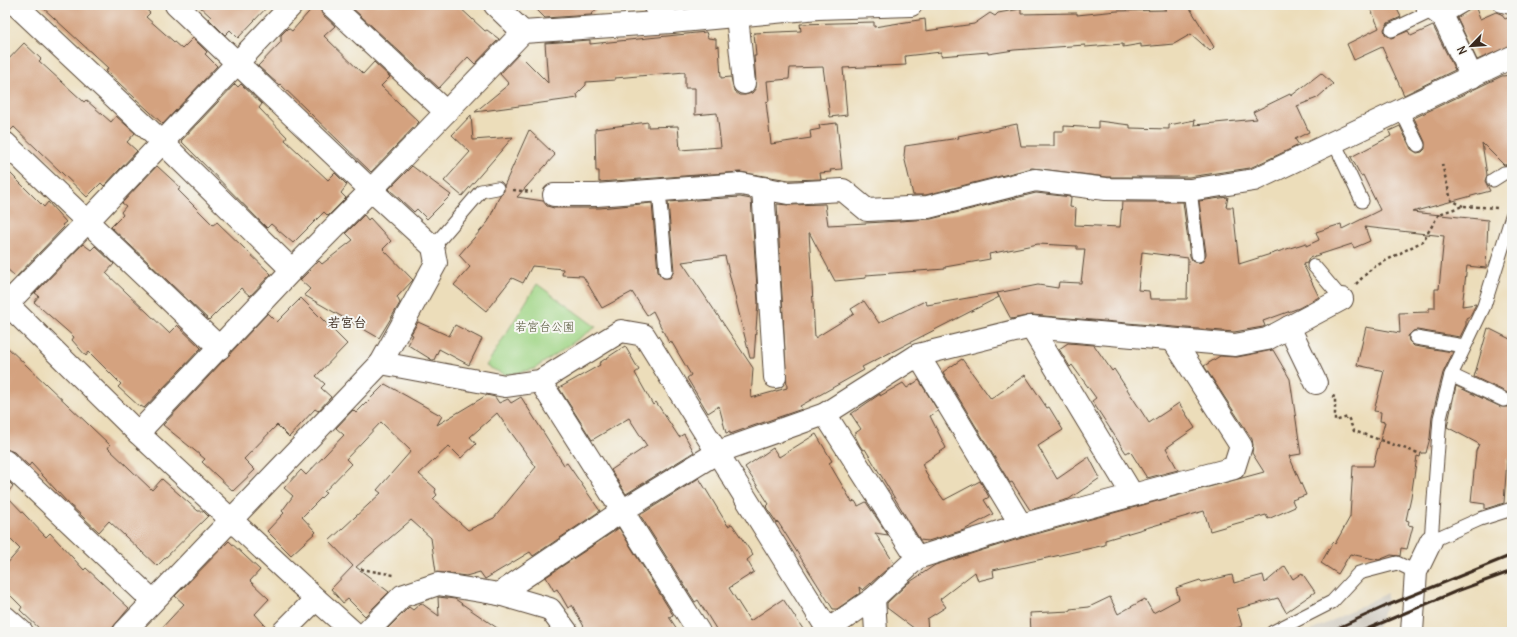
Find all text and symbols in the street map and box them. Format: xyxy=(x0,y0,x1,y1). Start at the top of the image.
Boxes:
north arrow xyxy=(1451,26,1491,66)
text: N xyxy=(1454,44,1470,57)
district label: 若宮台 xyxy=(327,314,367,331)
park label: 若宮台公園 xyxy=(515,319,575,334)

